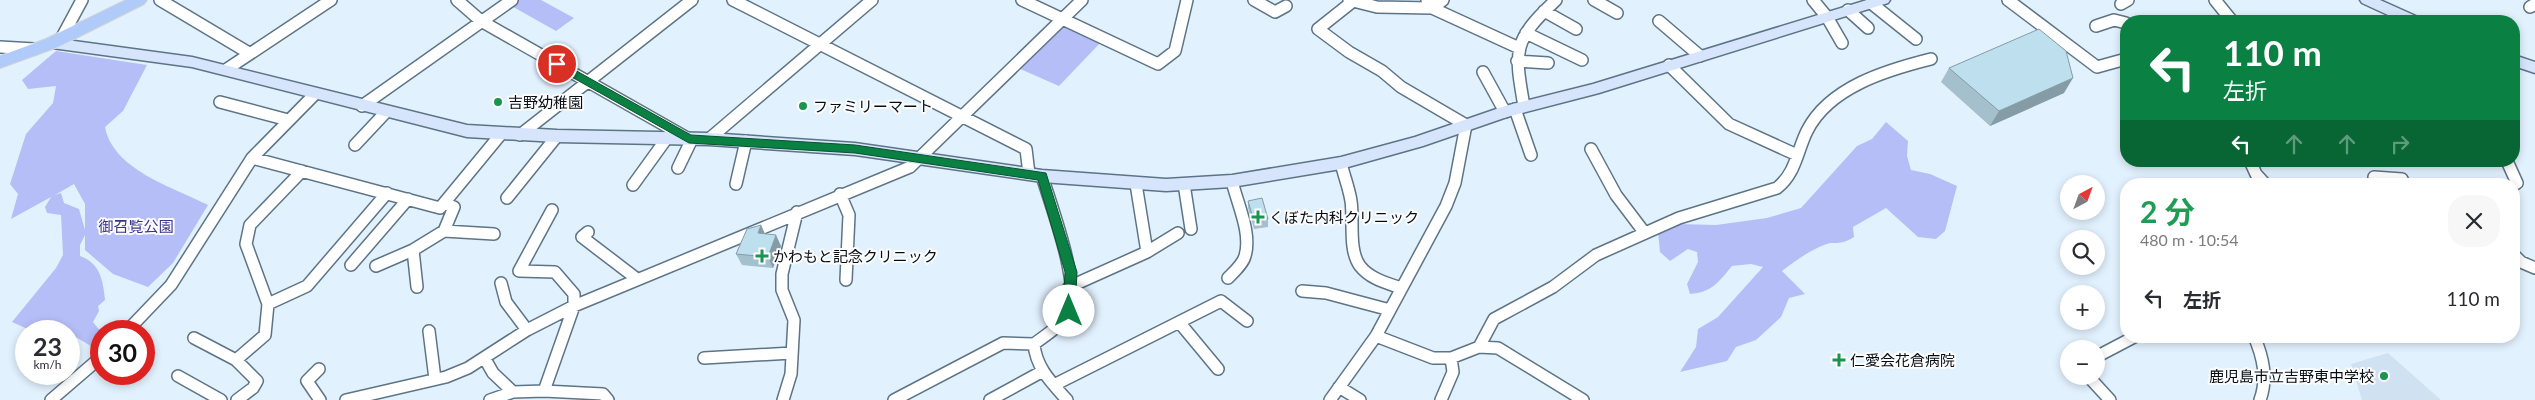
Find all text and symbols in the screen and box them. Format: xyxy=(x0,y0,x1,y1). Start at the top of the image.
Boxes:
text: 110 m xyxy=(2223,31,2322,73)
icon: left xyxy=(2140,35,2205,100)
pin xyxy=(536,43,578,85)
icon: arrive xyxy=(543,50,571,78)
text: 左折 xyxy=(2223,77,2267,104)
place label: 吉野幼稚園 xyxy=(508,93,583,111)
marker: 吉野幼稚園 xyxy=(492,96,504,108)
place label: ファミリーマート xyxy=(813,97,933,115)
marker: ファミリーマート xyxy=(797,100,809,112)
icon: left xyxy=(2227,130,2255,158)
icon: ahead xyxy=(2280,130,2308,158)
icon: ahead xyxy=(2333,130,2361,158)
icon: right xyxy=(2386,130,2414,158)
north arrow xyxy=(2060,175,2105,220)
map controls xyxy=(2060,175,2105,385)
text: 2 分 xyxy=(2140,193,2195,229)
button: close xyxy=(2448,195,2500,247)
place label: くぼた内科クリニック xyxy=(1269,208,1419,226)
marker: くぼた内科クリニック xyxy=(1251,210,1265,224)
park label: 御召覧公園 xyxy=(98,217,174,235)
button: search xyxy=(2060,230,2105,275)
text: 480 m · 10:54 xyxy=(2140,230,2239,249)
place label: かわもと記念クリニック xyxy=(773,247,938,265)
marker: かわもと記念クリニック xyxy=(755,249,769,263)
position arrow xyxy=(1042,284,1094,336)
icon: left xyxy=(2140,284,2168,312)
button: + xyxy=(2060,285,2105,330)
text: 110 m xyxy=(2446,287,2500,310)
text: 左折 xyxy=(2183,288,2221,311)
speed limit sign: 30 xyxy=(90,320,155,385)
text: 23 xyxy=(33,331,62,361)
button: − xyxy=(2060,340,2105,385)
place label: 仁愛会花倉病院 xyxy=(1850,351,1955,369)
marker: 仁愛会花倉病院 xyxy=(1832,353,1846,367)
text: km/h xyxy=(33,357,62,372)
place label: 鹿児島市立吉野東中学校 xyxy=(2209,367,2374,385)
marker: 鹿児島市立吉野東中学校 xyxy=(2378,370,2390,382)

